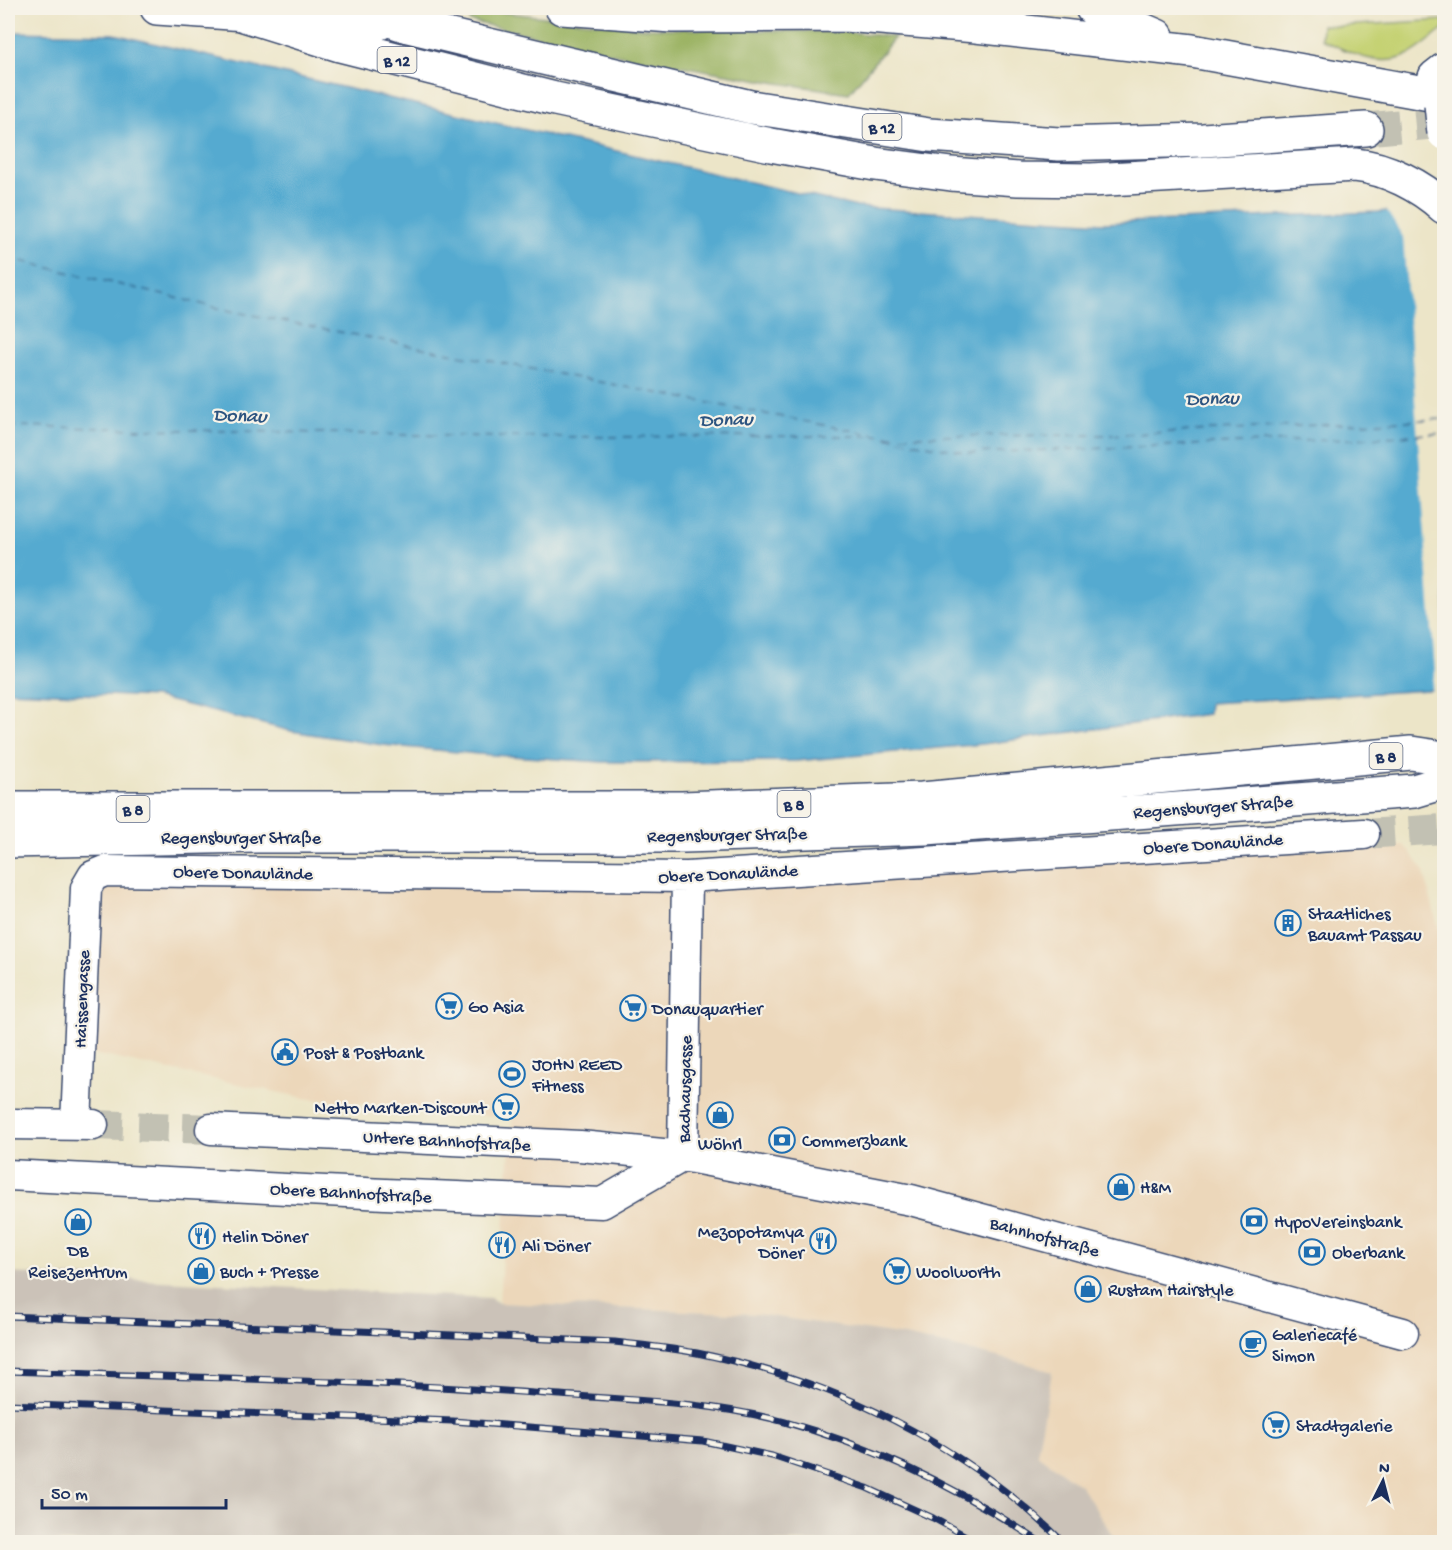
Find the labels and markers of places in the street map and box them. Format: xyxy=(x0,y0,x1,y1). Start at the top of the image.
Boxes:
place label: Staatliches Bauamt Passau xyxy=(1307,905,1422,947)
building icon: Staatliches Bauamt Passau xyxy=(1273,908,1303,938)
supermarket icon: Go Asia xyxy=(434,991,464,1021)
supermarket icon: Donauquartier xyxy=(618,993,648,1023)
place label: Go Asia xyxy=(468,998,525,1019)
place label: Donauquartier xyxy=(651,1000,764,1021)
public building icon: Post & Postbank xyxy=(270,1037,300,1067)
place label: Post & Postbank xyxy=(303,1044,425,1065)
place label: JOHN REED Fitness xyxy=(531,1056,623,1098)
sports icon: JOHN REED Fitness xyxy=(497,1059,527,1089)
supermarket icon: Netto Marken-Discount xyxy=(491,1092,521,1122)
place label: Netto Marken-Discount xyxy=(314,1099,488,1120)
shop icon: Wöhrl xyxy=(705,1100,735,1130)
bank icon: Commerzbank xyxy=(767,1125,797,1155)
place label: Commerzbank xyxy=(802,1132,908,1153)
place label: Wöhrl xyxy=(698,1135,742,1156)
shop icon: H&M xyxy=(1106,1172,1136,1202)
place label: H&M xyxy=(1140,1179,1172,1200)
bank icon: HypoVereinsbank xyxy=(1239,1206,1269,1236)
shop icon: DB Reisezentrum xyxy=(63,1207,93,1237)
place label: HypoVereinsbank xyxy=(1274,1213,1403,1234)
restaurant icon: Helin Döner xyxy=(187,1221,217,1251)
place label: Mezopotamya Döner xyxy=(698,1223,806,1265)
restaurant icon: Mezopotamya Döner xyxy=(808,1226,838,1256)
place label: Helin Döner xyxy=(222,1228,309,1249)
restaurant icon: Ali Döner xyxy=(487,1230,517,1260)
place label: Ali Döner xyxy=(522,1237,592,1258)
bank icon: Oberbank xyxy=(1297,1237,1327,1267)
place label: DB Reisezentrum xyxy=(28,1242,128,1284)
place label: Oberbank xyxy=(1332,1244,1406,1265)
shop icon: Buch + Presse xyxy=(186,1256,216,1286)
supermarket icon: Woolworth xyxy=(882,1256,912,1286)
place label: Buch + Presse xyxy=(219,1263,320,1284)
place label: Woolworth xyxy=(916,1263,1001,1284)
shop icon: Rustam Hairstyle xyxy=(1073,1274,1103,1304)
place label: Rustam Hairstyle xyxy=(1108,1281,1234,1302)
place label: Galeriecafé Simon xyxy=(1272,1326,1358,1368)
cafe icon: Galeriecafé Simon xyxy=(1238,1329,1268,1359)
supermarket icon: Stadtgalerie xyxy=(1261,1410,1291,1440)
place label: Stadtgalerie xyxy=(1296,1417,1393,1438)

